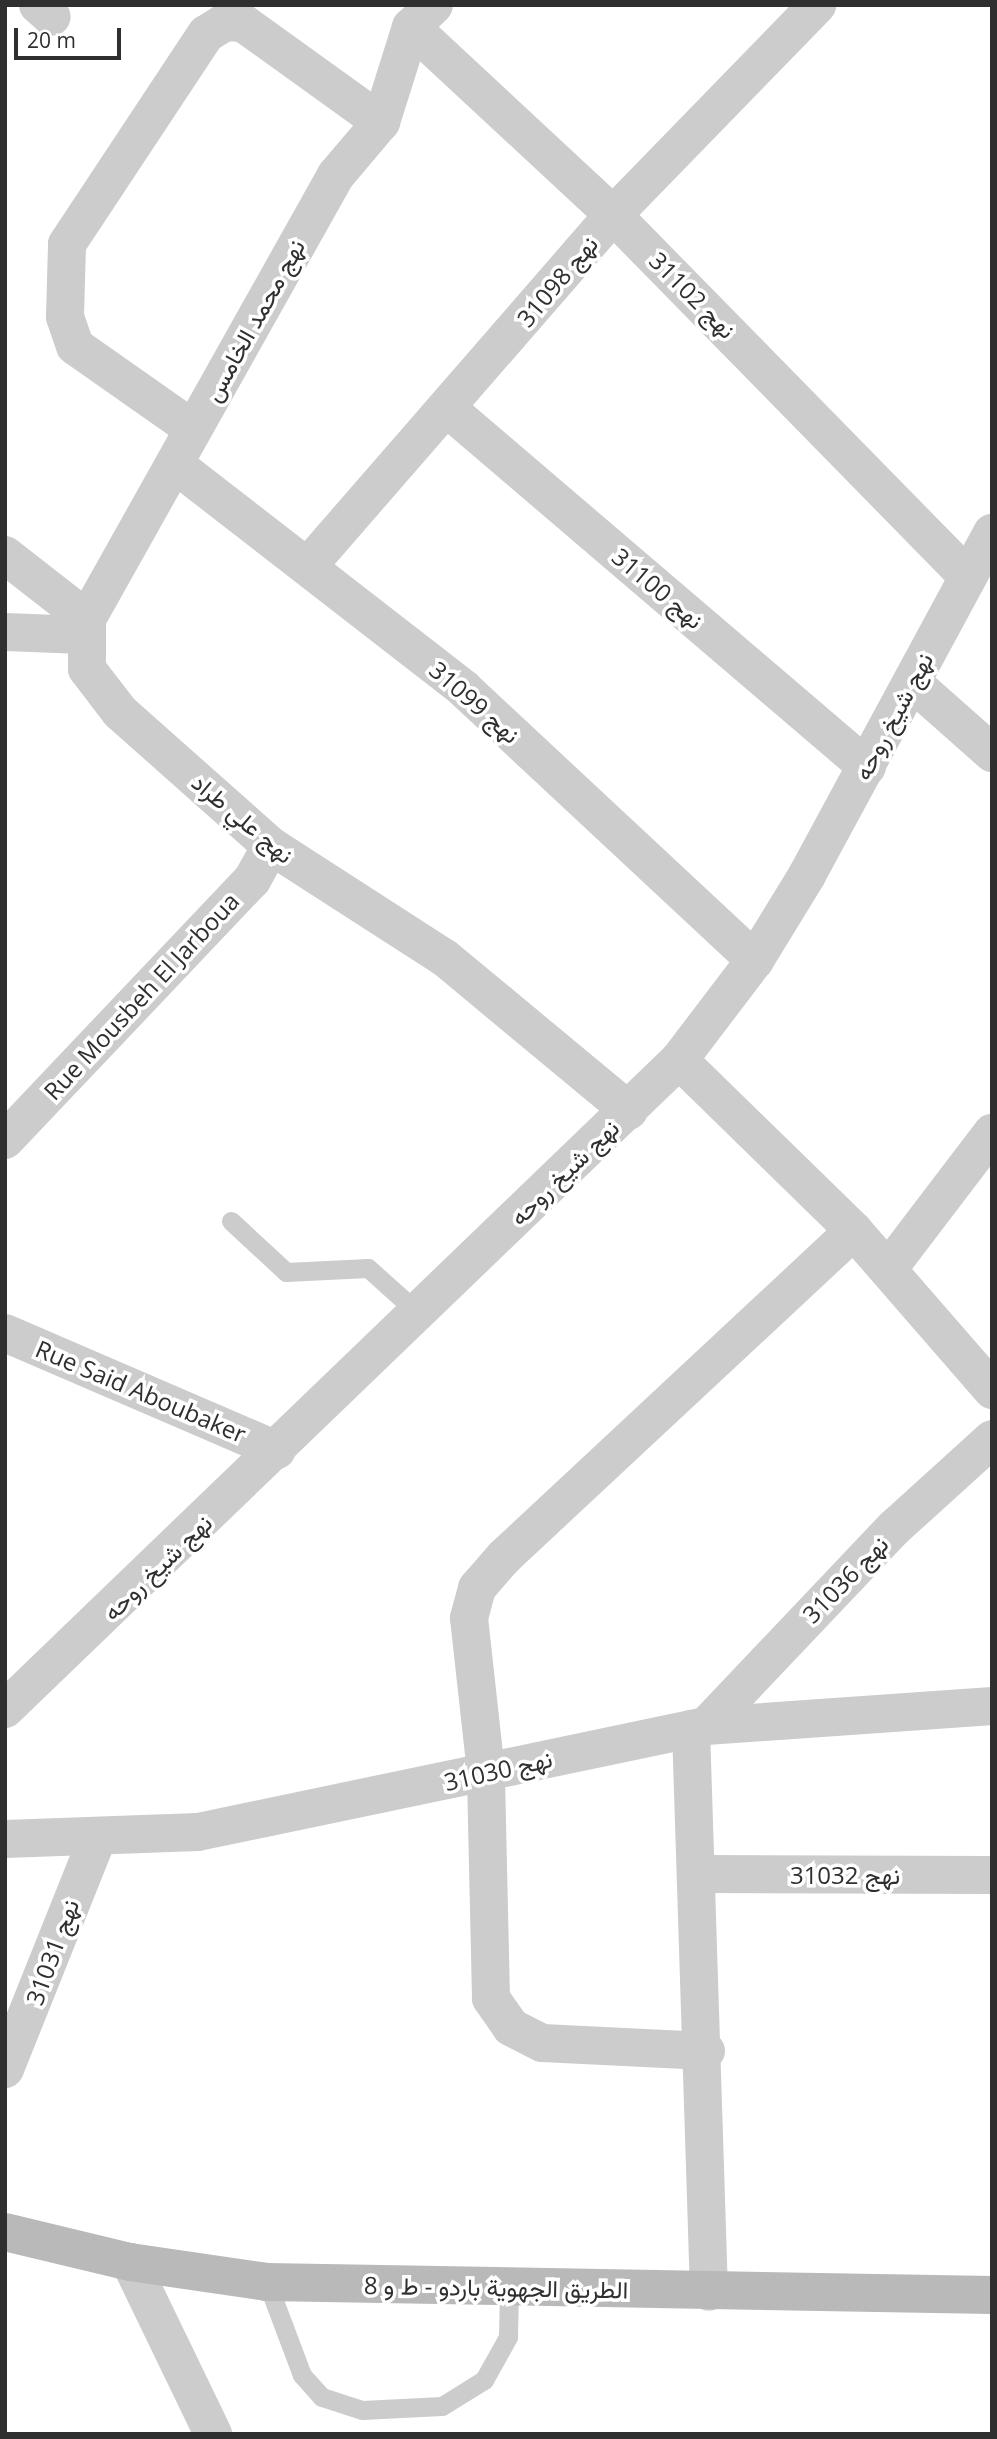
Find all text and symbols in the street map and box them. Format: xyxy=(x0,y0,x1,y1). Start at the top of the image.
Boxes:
scale bar xyxy=(18,14,124,58)
text: 20 m xyxy=(27,26,76,54)
street label: نهج 31098 xyxy=(511,230,603,332)
street label: نهج محمد الخامس xyxy=(198,234,310,406)
street label: نهج 31102 xyxy=(644,246,742,344)
street label: نهج 31100 xyxy=(607,542,709,634)
street label: نهج شيخ روحه xyxy=(847,647,939,785)
street label: نهج 31099 xyxy=(424,655,526,749)
street label: نهج علي طراد xyxy=(186,767,300,869)
street label: Rue Mousbeh El Jarboua xyxy=(37,886,245,1106)
street label: نهج شيخ روحه xyxy=(504,1113,624,1231)
street label: Rue Said Aboubaker xyxy=(32,1334,250,1448)
street label: نهج شيخ روحه xyxy=(97,1508,217,1626)
street label: نهج 31036 xyxy=(796,1529,894,1629)
street label: نهج 31030 xyxy=(441,1744,555,1796)
street label: نهج 31032 xyxy=(790,1861,900,1889)
street label: نهج 31031 xyxy=(20,1895,84,2009)
street label: الطريق الجهوية باردو - ط و 8 xyxy=(364,2270,628,2304)

